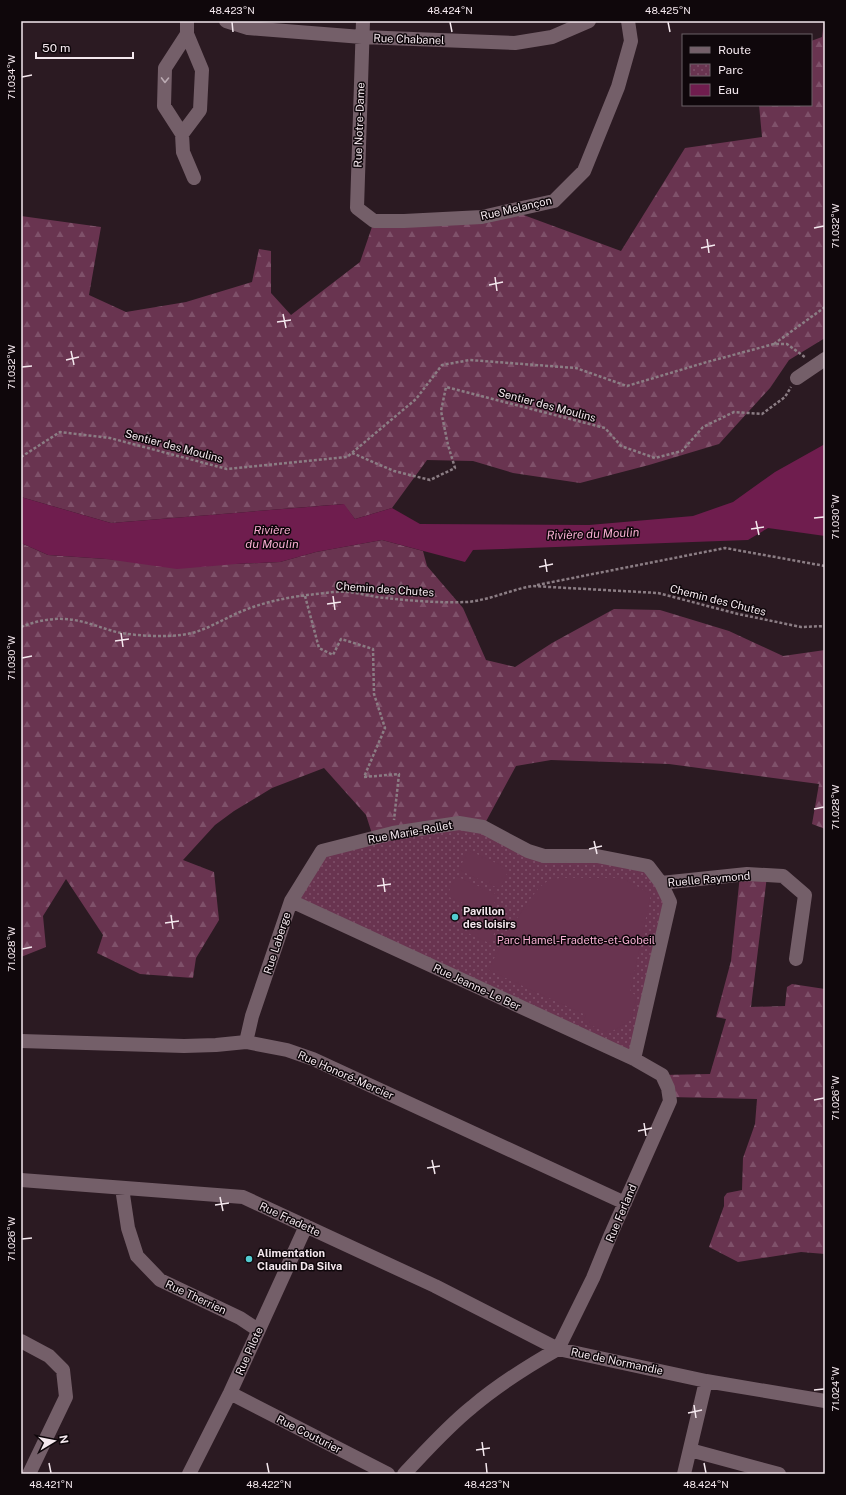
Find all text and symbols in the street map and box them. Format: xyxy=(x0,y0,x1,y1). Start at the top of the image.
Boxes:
text: 48.423°N xyxy=(209,4,255,16)
text: 48.424°N xyxy=(427,4,473,16)
text: 48.425°N xyxy=(645,4,691,16)
street label: Rue Chabanel xyxy=(373,32,445,46)
scale bar xyxy=(36,34,133,60)
legend xyxy=(682,34,812,106)
text: 50 m xyxy=(42,41,70,55)
text: Route xyxy=(718,43,751,57)
text: 71.034°W xyxy=(5,54,17,100)
text: Parc xyxy=(718,63,743,77)
one-way arrow xyxy=(161,77,169,83)
street label: Rue Notre-Dame xyxy=(352,82,366,168)
text: Eau xyxy=(718,83,739,97)
street label: Rue Melançon xyxy=(479,194,553,223)
text: 71.032°W xyxy=(829,203,841,249)
text: 71.032°W xyxy=(5,344,17,390)
street label: Sentier des Moulins xyxy=(497,386,598,424)
street label: Sentier des Moulins xyxy=(124,427,225,465)
text: 71.030°W xyxy=(829,494,841,540)
water label: Rivière du Moulin xyxy=(245,523,299,551)
water label: Rivière du Moulin xyxy=(546,525,640,543)
street label: Chemin des Chutes xyxy=(335,580,435,598)
street label: Chemin des Chutes xyxy=(669,582,768,618)
text: 71.030°W xyxy=(5,635,17,681)
text: 71.028°W xyxy=(829,784,841,830)
street label: Rue Marie-Rollet xyxy=(367,819,453,845)
street label: Ruelle Raymond xyxy=(667,869,751,889)
place label: Pavillon des loisirs xyxy=(463,905,516,930)
street label: Rue Laberge xyxy=(261,910,293,976)
marker: Pavillon des loisirs xyxy=(450,912,460,922)
text: 71.028°W xyxy=(5,926,17,972)
park label: Parc Hamel-Fradette-et-Gobeil xyxy=(497,934,655,946)
street label: Rue Jeanne-Le Ber xyxy=(431,961,523,1013)
street label: Rue Honoré-Mercier xyxy=(296,1048,396,1102)
text: 71.026°W xyxy=(829,1075,841,1121)
street label: Rue Ferland xyxy=(603,1182,639,1244)
street label: Rue Fradette xyxy=(258,1200,322,1238)
text: 71.026°W xyxy=(5,1216,17,1262)
place label: Alimentation Claudin Da Silva xyxy=(257,1247,342,1272)
marker: Alimentation Claudin Da Silva xyxy=(244,1254,254,1264)
street label: Rue Therrien xyxy=(164,1278,228,1316)
street label: Rue Pilote xyxy=(233,1325,265,1377)
street label: Rue de Normandie xyxy=(570,1345,664,1377)
text: 71.024°W xyxy=(829,1366,841,1412)
street label: Rue Couturier xyxy=(275,1413,343,1455)
north arrow xyxy=(34,1421,74,1461)
text: N xyxy=(57,1434,71,1445)
text: 48.421°N xyxy=(29,1478,73,1490)
text: 48.422°N xyxy=(246,1478,292,1490)
text: 48.423°N xyxy=(464,1478,510,1490)
text: 48.424°N xyxy=(683,1478,729,1490)

